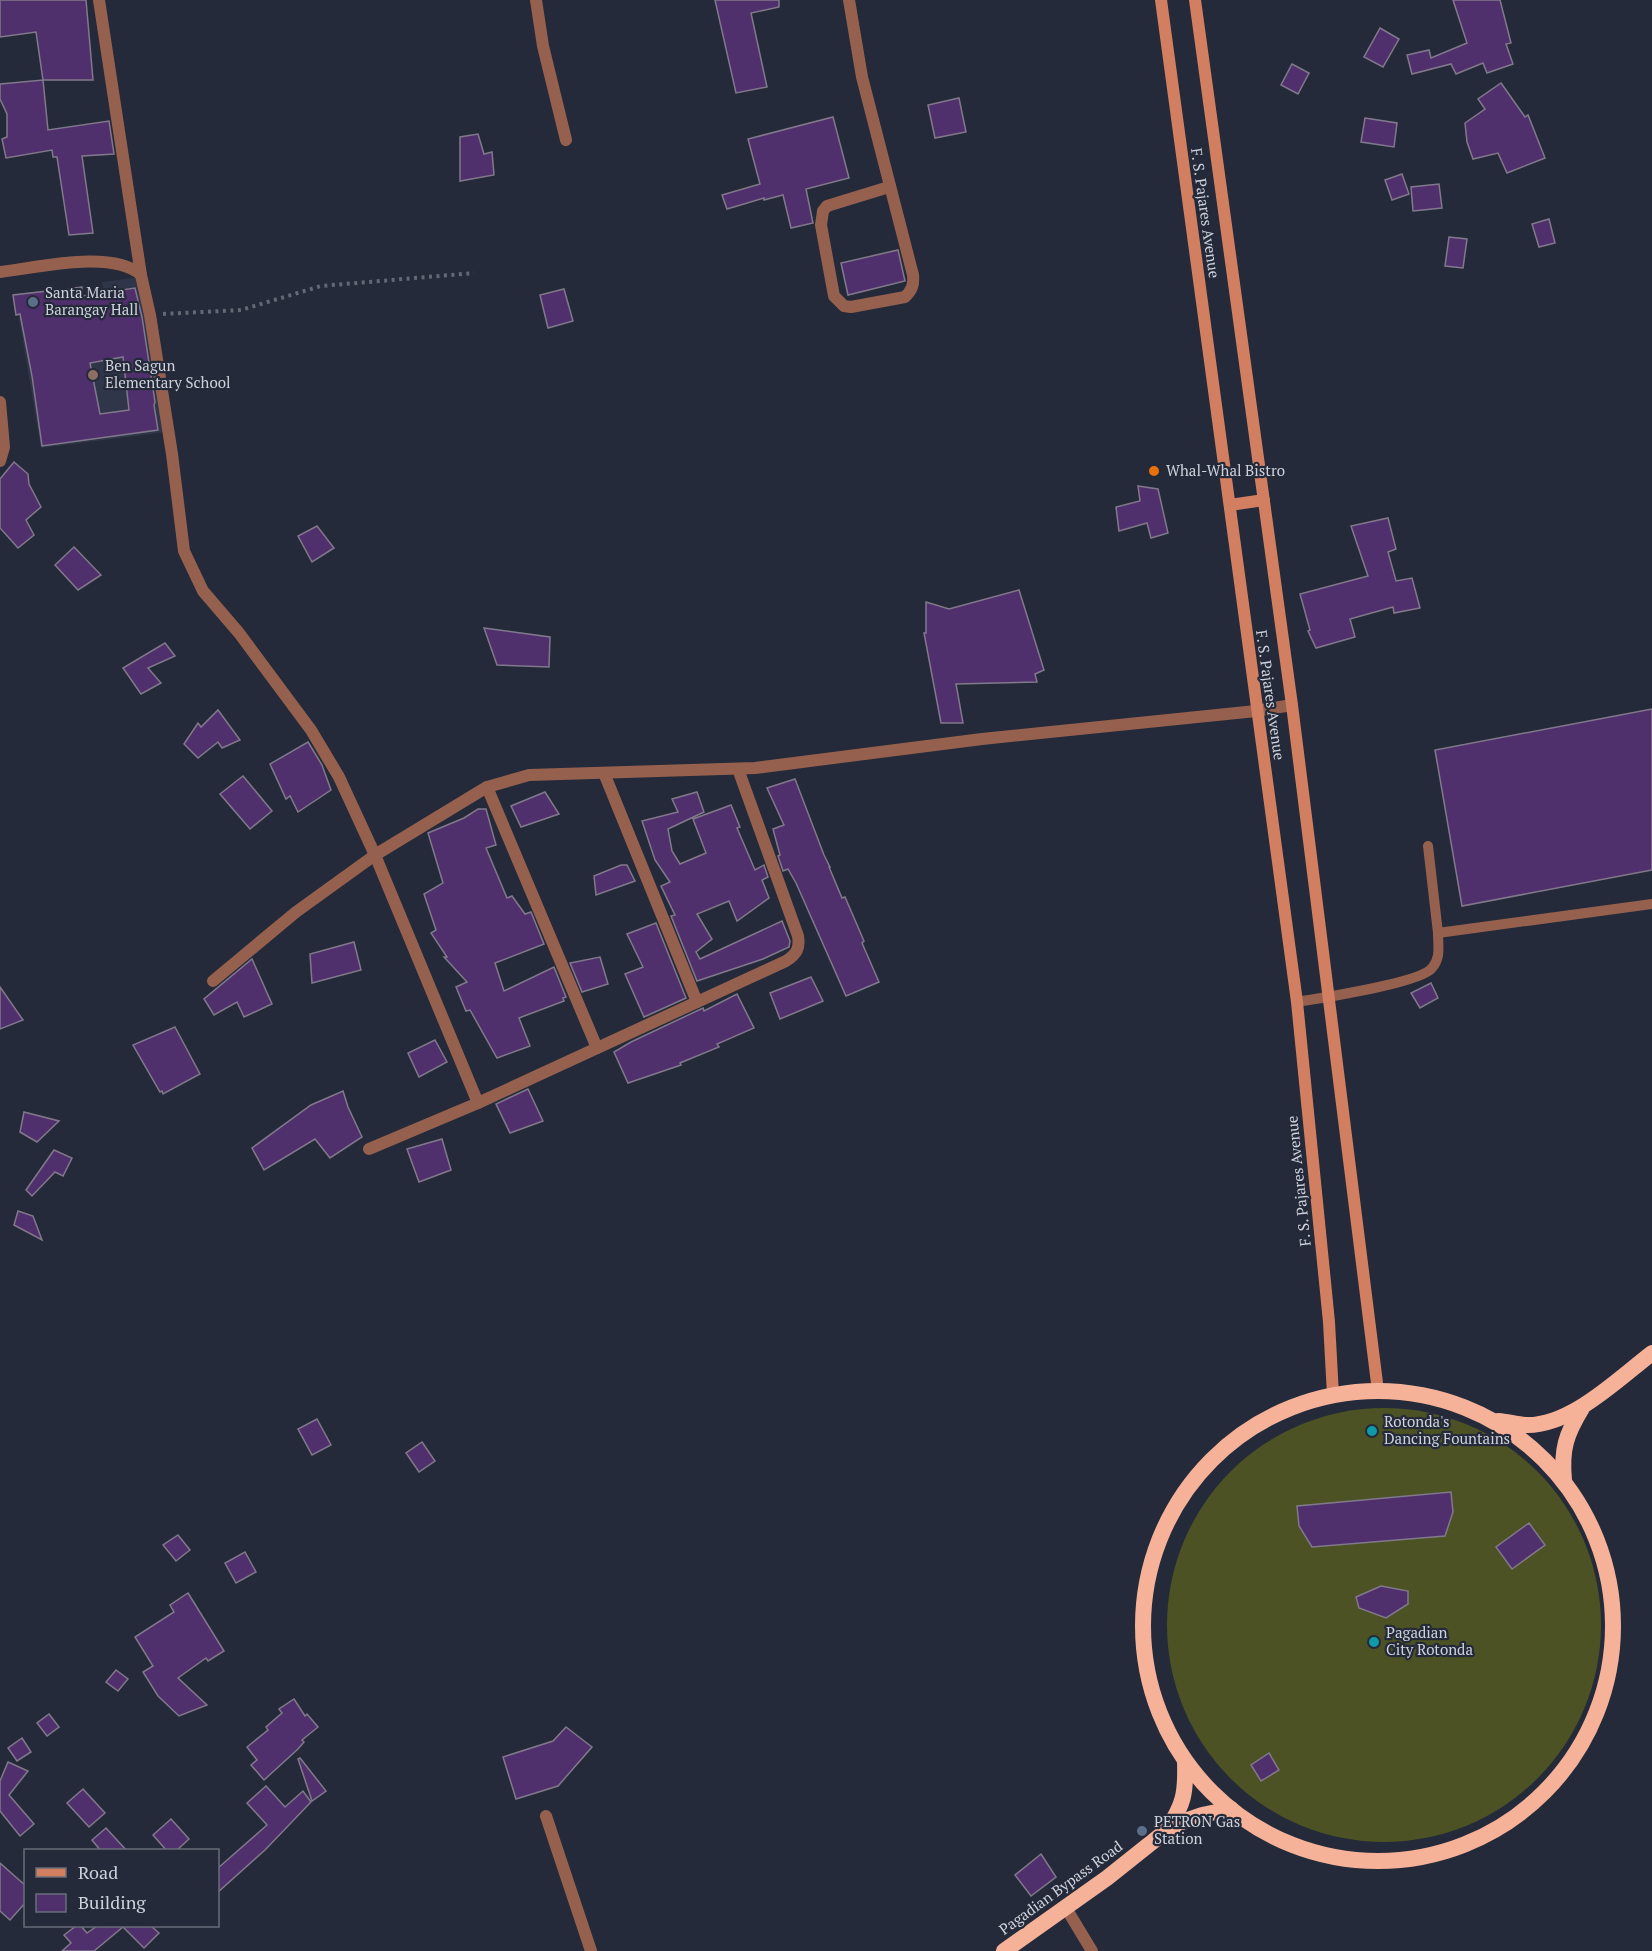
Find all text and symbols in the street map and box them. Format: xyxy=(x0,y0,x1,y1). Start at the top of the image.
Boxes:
street label: F. S. Pajares Avenue xyxy=(1187,146,1225,279)
place label: Santa Maria Barangay Hall xyxy=(45,282,138,319)
marker: Santa Maria Barangay Hall xyxy=(26,295,40,309)
place label: Ben Sagun Elementary School xyxy=(105,355,231,392)
marker: Ben Sagun Elementary School xyxy=(86,368,100,382)
place label: Whal-Whal Bistro xyxy=(1166,460,1285,480)
marker: Whal-Whal Bistro xyxy=(1147,464,1161,478)
street label: F. S. Pajares Avenue xyxy=(1252,628,1290,761)
street label: F. S. Pajares Avenue xyxy=(1281,1115,1315,1247)
place label: Rotonda's Dancing Fountains xyxy=(1384,1411,1510,1448)
marker: Rotonda's Dancing Fountains xyxy=(1365,1424,1379,1438)
place label: Pagadian City Rotonda xyxy=(1386,1622,1473,1659)
marker: Pagadian City Rotonda xyxy=(1367,1635,1381,1649)
place label: PETRON Gas Station xyxy=(1154,1811,1240,1848)
marker: PETRON Gas Station xyxy=(1135,1824,1149,1838)
street label: Pagadian Bypass Road xyxy=(995,1836,1126,1939)
legend xyxy=(24,1849,219,1927)
text: Road xyxy=(78,1860,118,1884)
text: Building xyxy=(78,1890,146,1914)

